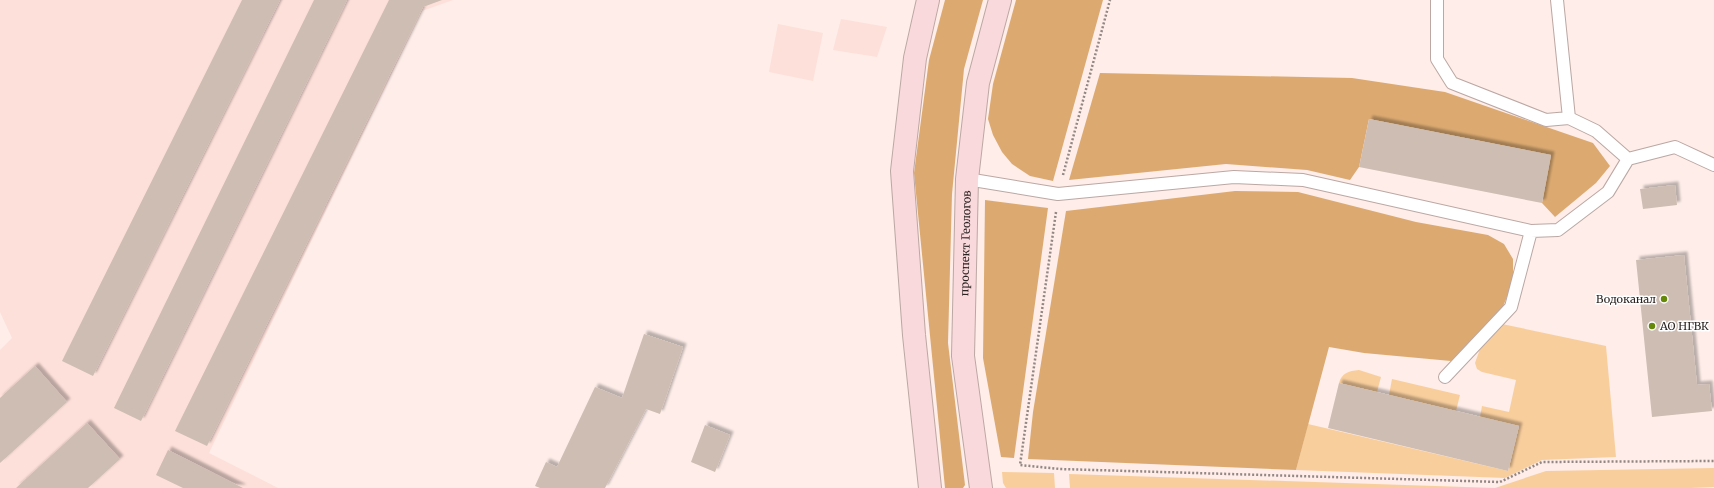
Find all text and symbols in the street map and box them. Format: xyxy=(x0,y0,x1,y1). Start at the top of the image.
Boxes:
street label: проспект Геологов xyxy=(957,190,974,296)
place label: Водоканал xyxy=(1596,292,1656,306)
marker: Водоканал xyxy=(1659,294,1669,304)
place label: АО НГВК xyxy=(1659,319,1709,333)
marker: АО НГВК xyxy=(1647,321,1657,331)

